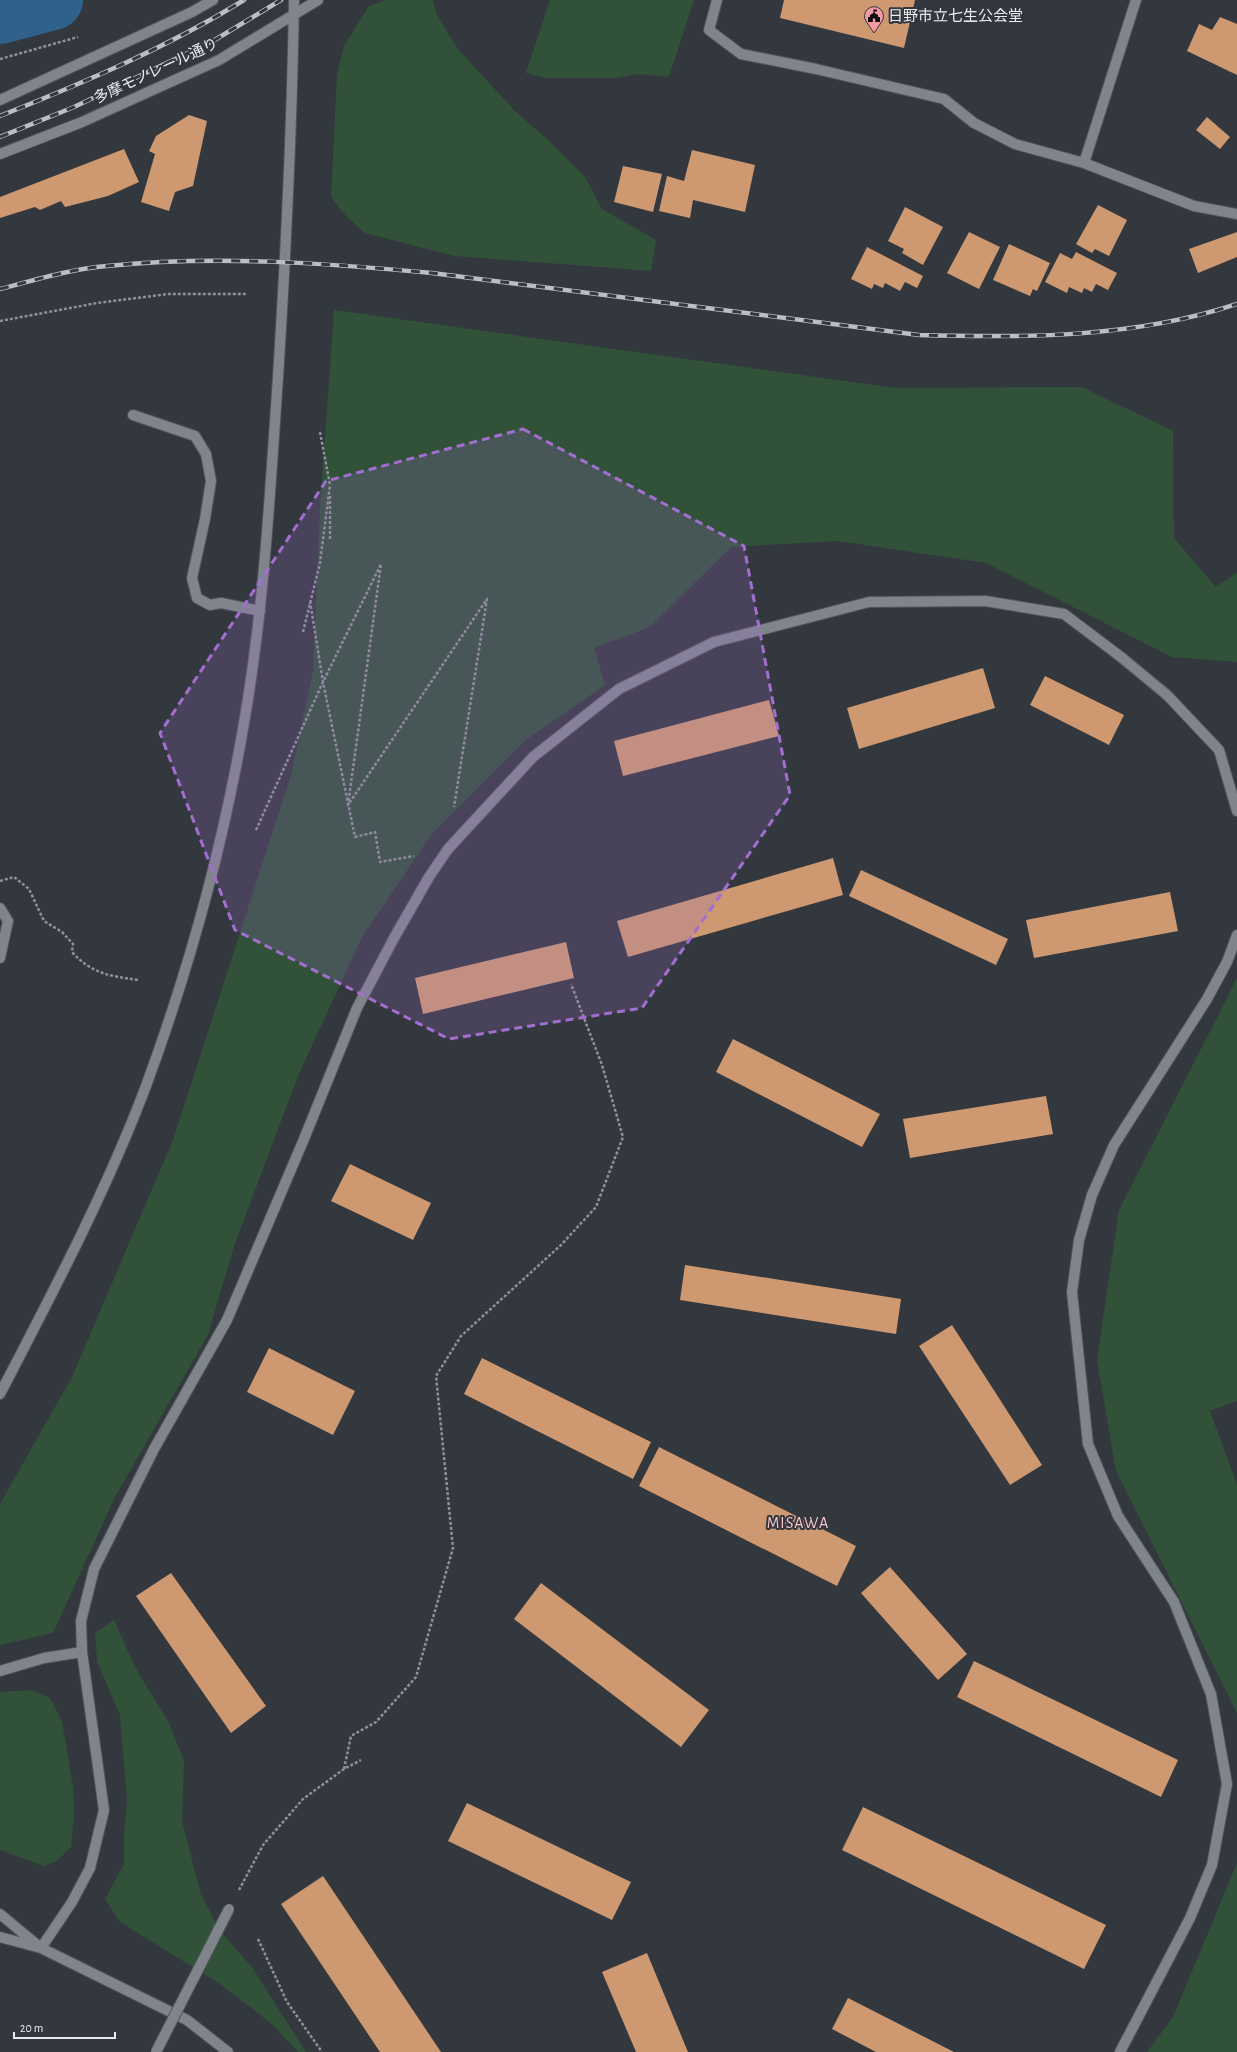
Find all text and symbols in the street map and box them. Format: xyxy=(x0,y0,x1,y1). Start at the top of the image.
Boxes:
public building icon: 日野市立七生公会堂 xyxy=(863,5,885,33)
place label: 日野市立七生公会堂 xyxy=(888,8,1023,24)
street label: 多摩モノレール通り xyxy=(91,35,220,106)
district label: MISAWA xyxy=(767,1515,829,1531)
scale bar xyxy=(14,2014,115,2040)
text: 20 m xyxy=(20,2022,43,2034)

